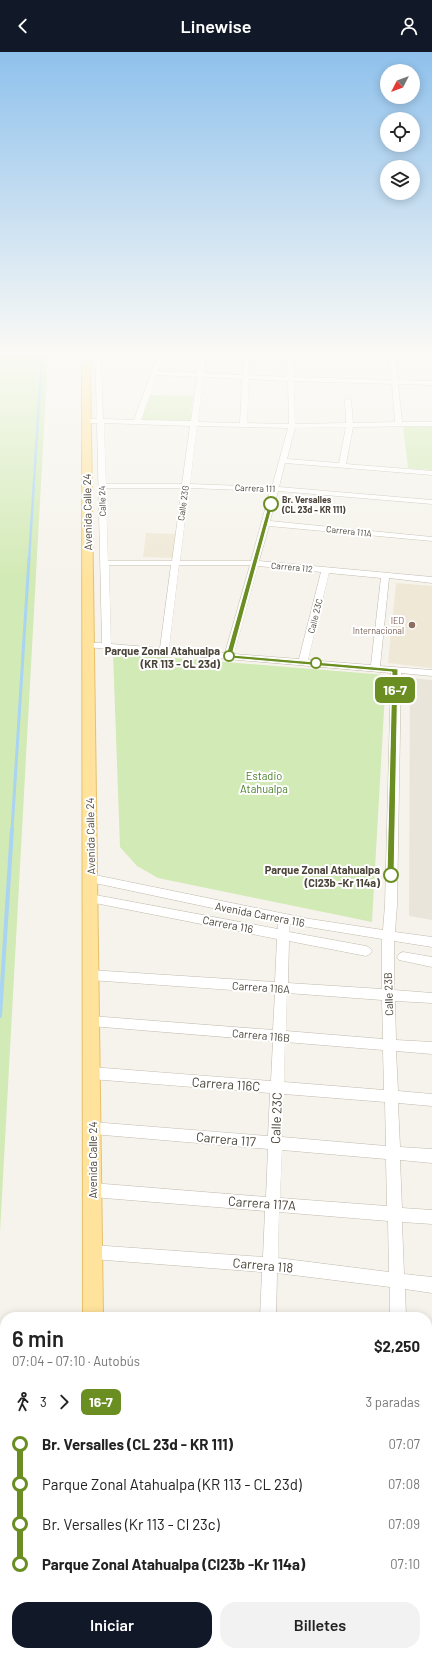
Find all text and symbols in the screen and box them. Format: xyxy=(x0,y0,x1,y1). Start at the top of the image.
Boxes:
icon: back xyxy=(12,15,34,37)
text: Linewise xyxy=(181,15,251,37)
icon: person xyxy=(398,15,420,37)
north arrow xyxy=(380,64,420,104)
map controls xyxy=(380,64,420,200)
button: locate xyxy=(380,112,420,152)
button: layers xyxy=(380,160,420,200)
street label: Avenida Calle 24 xyxy=(80,473,94,551)
street label: Carrera 111 xyxy=(235,482,275,494)
street label: Calle 23G xyxy=(175,485,191,521)
street label: Calle 24 xyxy=(96,486,108,516)
place label: Br. Versalles (CL 23d - KR 111) xyxy=(281,494,346,515)
marker: Br. Versalles (CL 23d - KR 111) xyxy=(263,496,279,512)
street label: Carrera 111A xyxy=(326,523,373,539)
street label: Carrera 112 xyxy=(271,560,314,574)
street label: Calle 23C xyxy=(305,597,325,635)
place label: IED Internacional xyxy=(353,615,404,636)
marker: IED Internacional xyxy=(407,620,417,630)
place label: Parque Zonal Atahualpa (KR 113 - CL 23d) xyxy=(105,644,220,670)
marker: Parque Zonal Atahualpa (KR 113 - CL 23d) xyxy=(223,650,235,662)
unlabelled marker xyxy=(310,657,322,669)
line badge: 16-7 xyxy=(367,677,423,703)
text: 16-7 xyxy=(383,681,407,698)
park label: Estadio Atahualpa xyxy=(240,769,288,795)
street label: Avenida Calle 24 xyxy=(83,797,97,875)
place label: Parque Zonal Atahualpa (Cl23b -Kr 114a) xyxy=(265,863,380,889)
marker: Parque Zonal Atahualpa (Cl23b -Kr 114a) xyxy=(383,867,399,883)
street label: Avenida Carrera 116 xyxy=(214,899,306,929)
street label: Carrera 116 xyxy=(202,913,254,935)
street label: Calle 23B xyxy=(381,972,395,1016)
street label: Carrera 116A xyxy=(232,978,291,996)
street label: Carrera 116B xyxy=(231,1026,291,1044)
street label: Carrera 116C xyxy=(191,1074,261,1094)
street label: Calle 23C xyxy=(267,1092,285,1144)
street label: Avenida Calle 24 xyxy=(86,1121,99,1199)
street label: Carrera 117 xyxy=(195,1128,257,1150)
street label: Carrera 117A xyxy=(228,1193,297,1213)
street label: Carrera 118 xyxy=(232,1254,294,1276)
text: 6 min xyxy=(12,1325,64,1351)
text: $2,250 xyxy=(374,1337,420,1355)
text: 07:04 – 07:10 · Autobús xyxy=(12,1353,140,1369)
icon: walk xyxy=(12,1391,34,1413)
icon: forward xyxy=(53,1391,75,1413)
text: 16-7 xyxy=(89,1393,113,1410)
text: 3 xyxy=(40,1394,47,1410)
text: 3 paradas xyxy=(366,1394,420,1410)
text: Br. Versalles (CL 23d - KR 111) xyxy=(42,1435,233,1453)
text: 07:07 xyxy=(389,1436,420,1452)
text: Parque Zonal Atahualpa (KR 113 - CL 23d) xyxy=(42,1475,302,1493)
text: 07:08 xyxy=(388,1476,420,1492)
text: Br. Versalles (Kr 113 - Cl 23c) xyxy=(42,1515,220,1533)
text: 07:09 xyxy=(388,1516,420,1532)
text: Parque Zonal Atahualpa (Cl23b -Kr 114a) xyxy=(42,1555,305,1573)
text: 07:10 xyxy=(390,1556,420,1572)
button: Iniciar xyxy=(12,1602,212,1648)
button: Billetes xyxy=(220,1602,420,1648)

